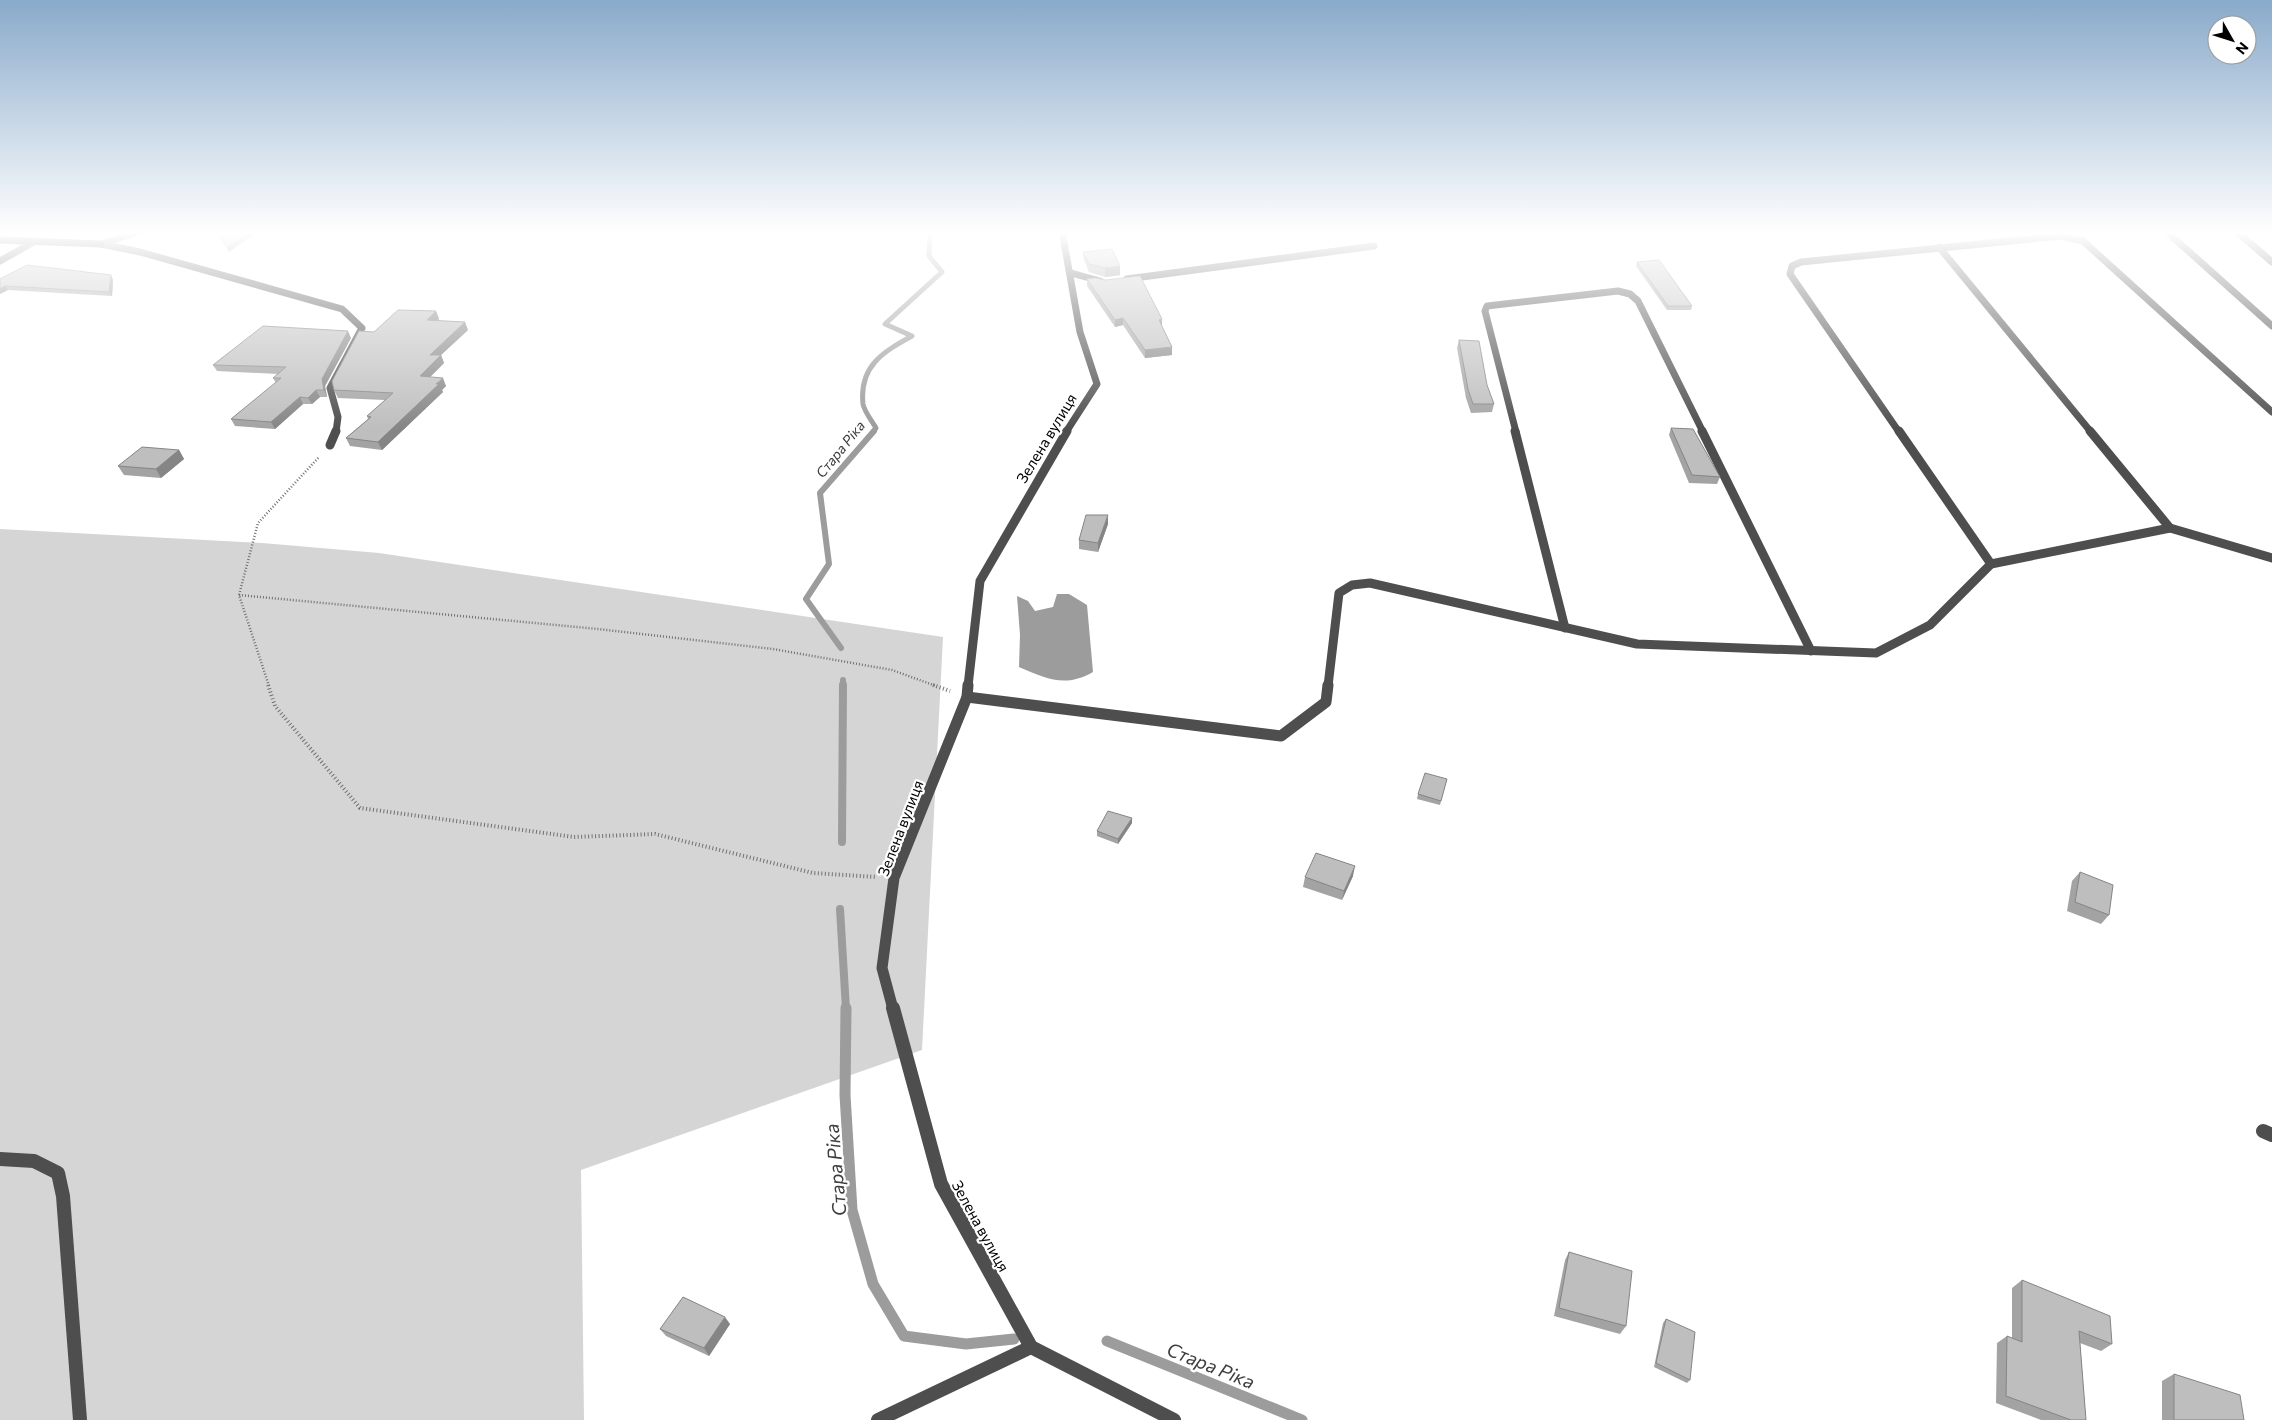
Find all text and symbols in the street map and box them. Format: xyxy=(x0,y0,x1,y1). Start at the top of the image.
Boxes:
north arrow xyxy=(2207,15,2257,65)
text: N xyxy=(2233,39,2252,58)
street label: Зелена вулиця xyxy=(1012,390,1080,486)
water label: Стара Ріка xyxy=(812,417,868,481)
street label: Зелена вулиця xyxy=(873,777,927,879)
water label: Стара Ріка xyxy=(819,1123,851,1217)
street label: Зелена вулиця xyxy=(949,1177,1013,1275)
water label: Стара Ріка xyxy=(1164,1337,1258,1393)

